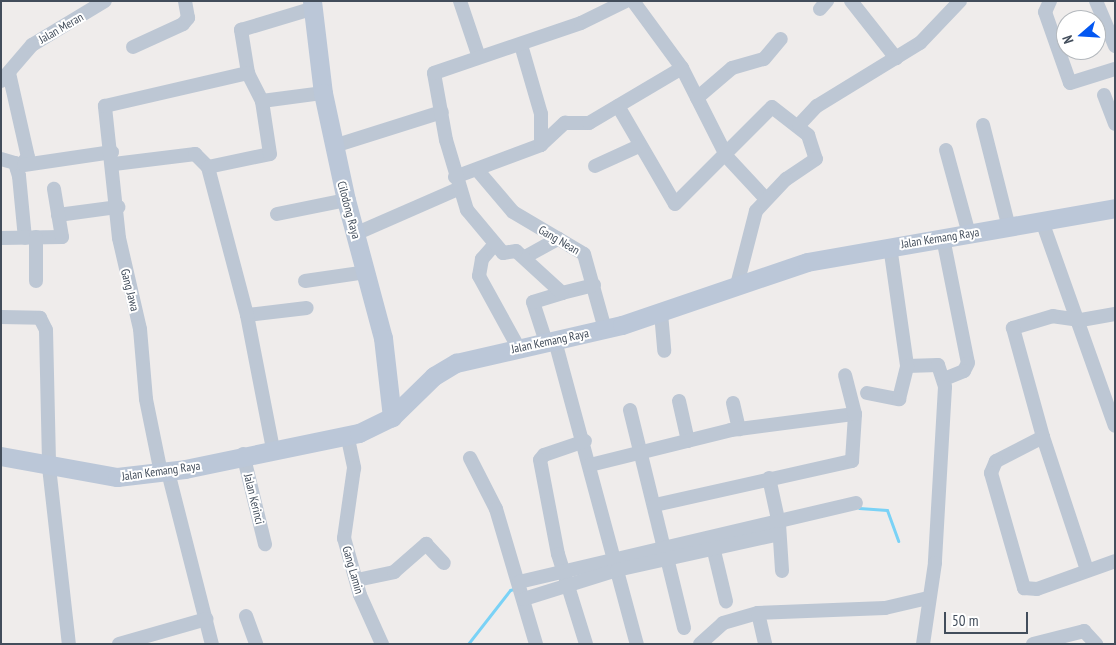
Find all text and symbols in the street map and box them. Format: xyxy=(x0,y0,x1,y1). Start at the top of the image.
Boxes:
street label: Jalan Meran xyxy=(36,10,86,46)
north arrow xyxy=(1056,10,1106,60)
text: N xyxy=(1058,33,1078,46)
street label: Cilodong Raya xyxy=(334,179,364,241)
street label: Gang Nean xyxy=(536,222,582,258)
street label: Jalan Kemang Raya xyxy=(900,225,980,251)
street label: Gang Jawa xyxy=(118,267,142,313)
street label: Jalan Kemang Raya xyxy=(510,326,590,356)
street label: Jalan Kemang Raya xyxy=(121,458,201,484)
street label: Jalan Kerinci xyxy=(241,472,267,526)
street label: Gang Lamin xyxy=(339,544,367,596)
scale bar xyxy=(946,602,1030,634)
text: 50 m xyxy=(952,611,978,630)

